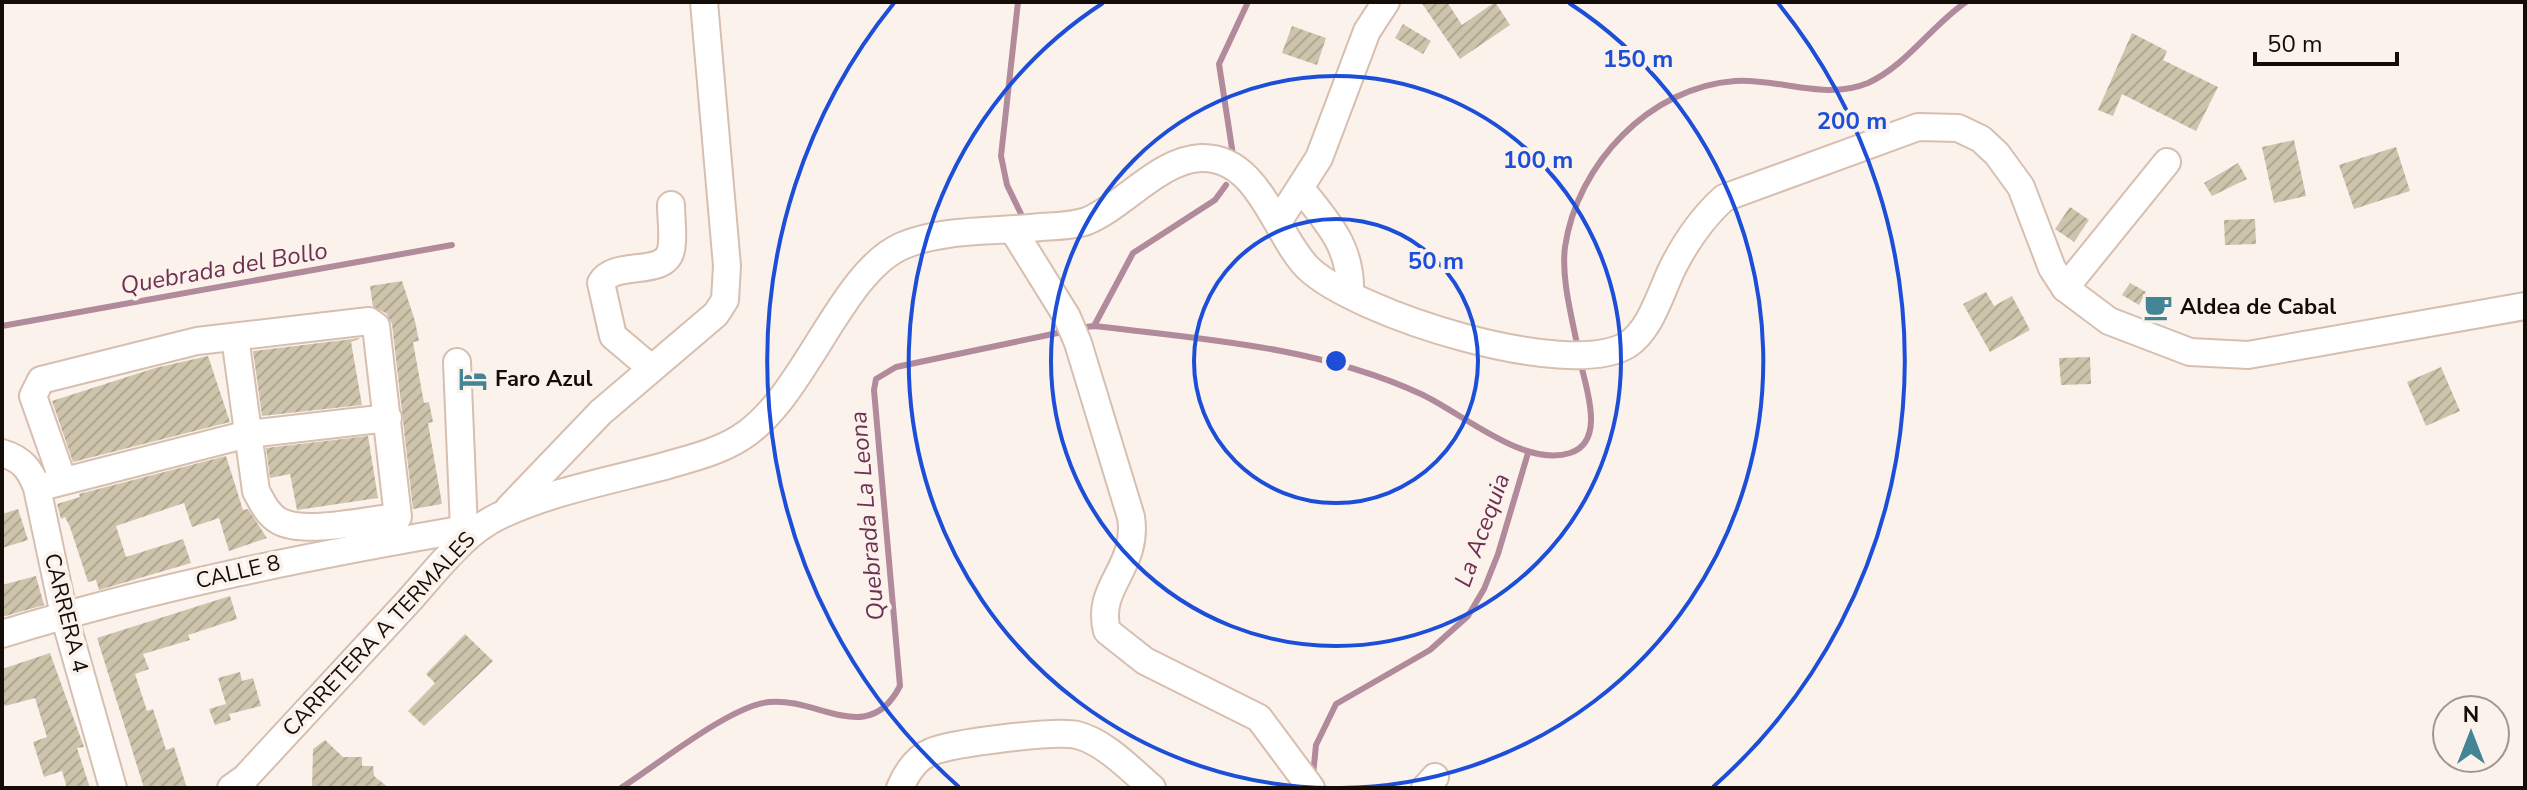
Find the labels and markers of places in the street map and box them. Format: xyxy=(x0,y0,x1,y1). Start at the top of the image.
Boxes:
cafe icon: Aldea de Cabal xyxy=(2143,292,2173,322)
place label: Aldea de Cabal xyxy=(2180,292,2336,322)
centre of rings xyxy=(1322,347,1350,375)
hotel icon: Faro Azul xyxy=(458,364,488,394)
place label: Faro Azul xyxy=(495,364,593,394)

